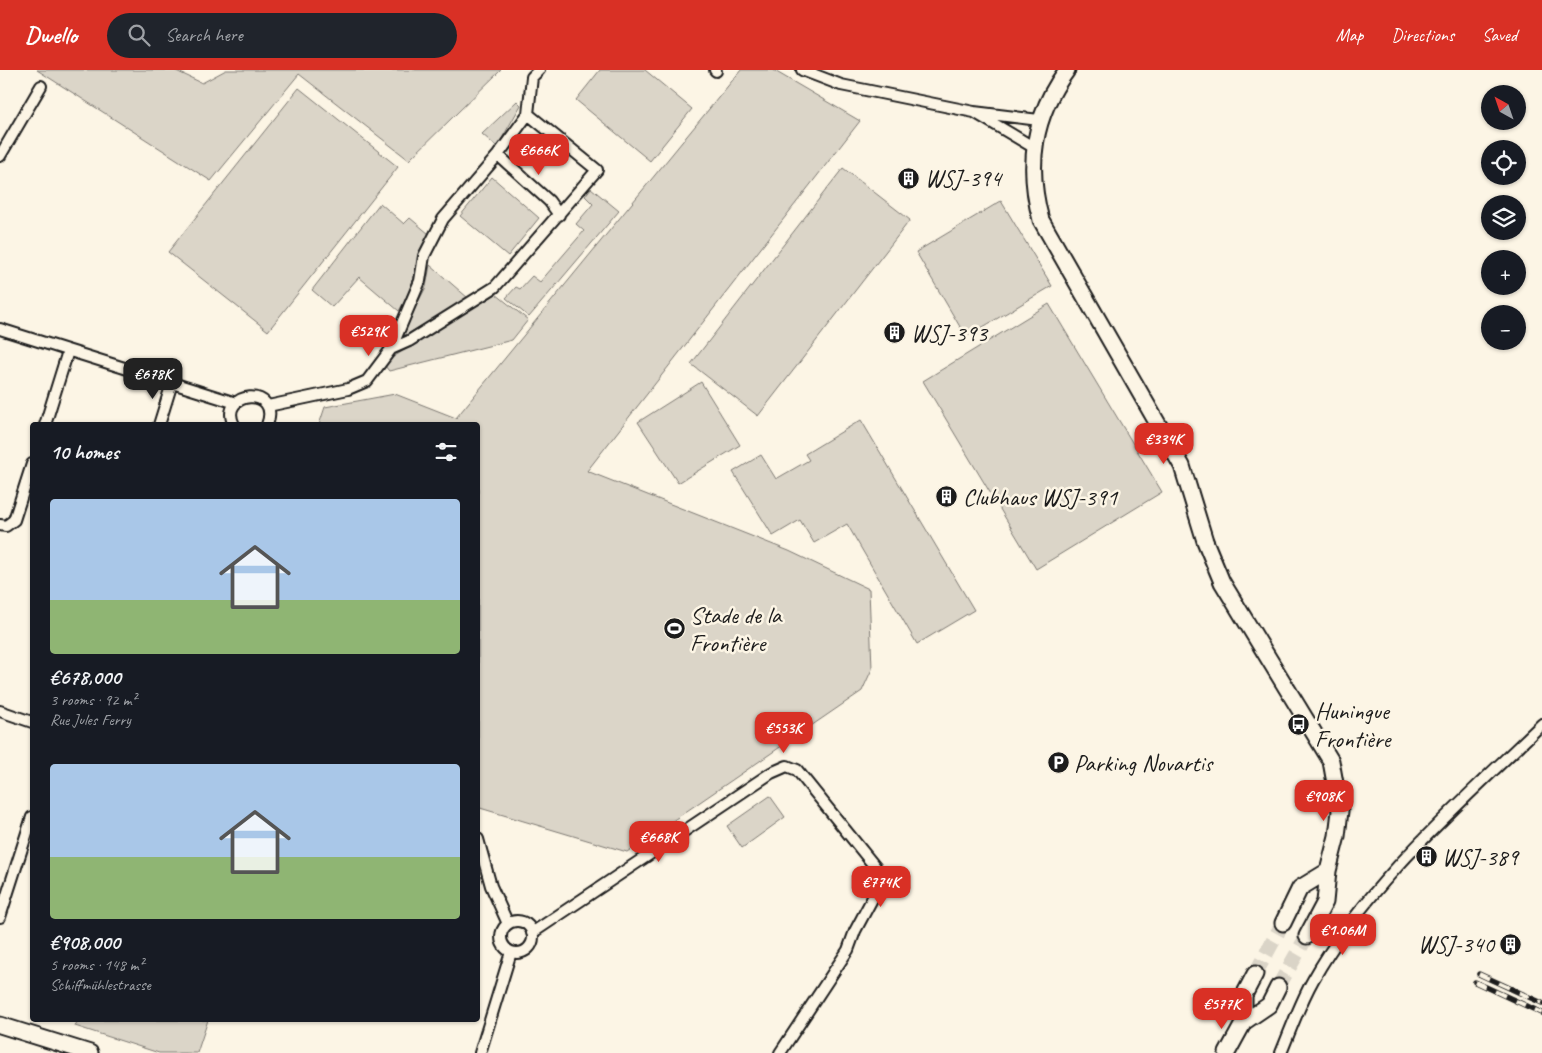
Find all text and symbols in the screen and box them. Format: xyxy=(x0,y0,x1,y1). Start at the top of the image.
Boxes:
search box xyxy=(107,13,457,58)
text: Dwello xyxy=(25,20,77,50)
icon: search xyxy=(125,21,153,49)
text: Search here xyxy=(165,23,243,47)
text: Map xyxy=(1336,24,1363,46)
text: Directions xyxy=(1391,24,1454,46)
text: Saved xyxy=(1482,24,1517,46)
north arrow xyxy=(1481,85,1526,130)
map controls xyxy=(1481,85,1526,350)
pin: €666K xyxy=(504,134,574,176)
text: €666K xyxy=(520,140,558,160)
button: locate xyxy=(1481,140,1526,185)
place label: WSJ-394 xyxy=(925,163,1003,193)
building icon: WSJ-394 xyxy=(897,166,921,190)
button: layers xyxy=(1481,195,1526,240)
button: + xyxy=(1481,250,1526,295)
button: − xyxy=(1481,305,1526,350)
pin: €529K xyxy=(334,314,404,357)
place label: WSJ-393 xyxy=(911,318,989,348)
text: €529K xyxy=(351,321,387,341)
building icon: WSJ-393 xyxy=(883,321,907,345)
pin: €678K xyxy=(118,358,188,400)
text: €678K xyxy=(134,364,172,384)
pin: €334K xyxy=(1129,422,1199,465)
text: €334K xyxy=(1146,429,1182,449)
icon: filters xyxy=(432,438,460,466)
text: 10 homes xyxy=(50,439,119,465)
place label: Clubhaus WSJ-391 xyxy=(963,482,1118,512)
building icon: Clubhaus WSJ-391 xyxy=(935,485,959,509)
icon: home xyxy=(210,532,300,622)
place label: Stade de la Frontière xyxy=(690,600,783,658)
sports icon: Stade de la Frontière xyxy=(662,617,686,641)
text: €678,000 xyxy=(50,664,121,690)
text: 3 rooms · 92 m² xyxy=(50,690,136,710)
place label: Huningue Frontière xyxy=(1315,696,1392,754)
text: Rue Jules Ferry xyxy=(50,710,131,730)
pin: €553K xyxy=(749,712,819,754)
bus stop icon: Huningue Frontière xyxy=(1287,713,1311,737)
text: €553K xyxy=(766,718,802,738)
place label: Parking Novartis xyxy=(1074,748,1214,778)
parking icon: Parking Novartis xyxy=(1046,751,1070,775)
pin: €908K xyxy=(1289,780,1359,822)
text: €908K xyxy=(1306,786,1342,806)
icon: home xyxy=(210,797,300,887)
pin: €668K xyxy=(624,820,694,863)
text: €668K xyxy=(640,827,678,847)
place label: WSJ-389 xyxy=(1442,842,1520,872)
building icon: WSJ-389 xyxy=(1414,845,1438,869)
pin: €774K xyxy=(846,866,916,908)
text: €774K xyxy=(863,872,899,892)
pin: €1.06M xyxy=(1302,914,1384,956)
text: €1.06M xyxy=(1321,920,1365,940)
text: €908,000 xyxy=(50,929,120,955)
place label: WSJ-340 xyxy=(1418,929,1496,959)
building icon: WSJ-340 xyxy=(1498,932,1522,956)
text: 5 rooms · 148 m² xyxy=(50,955,144,975)
text: Schiffmühlestrasse xyxy=(50,975,151,995)
pin: €577K xyxy=(1187,988,1257,1030)
text: €577K xyxy=(1204,994,1240,1014)

